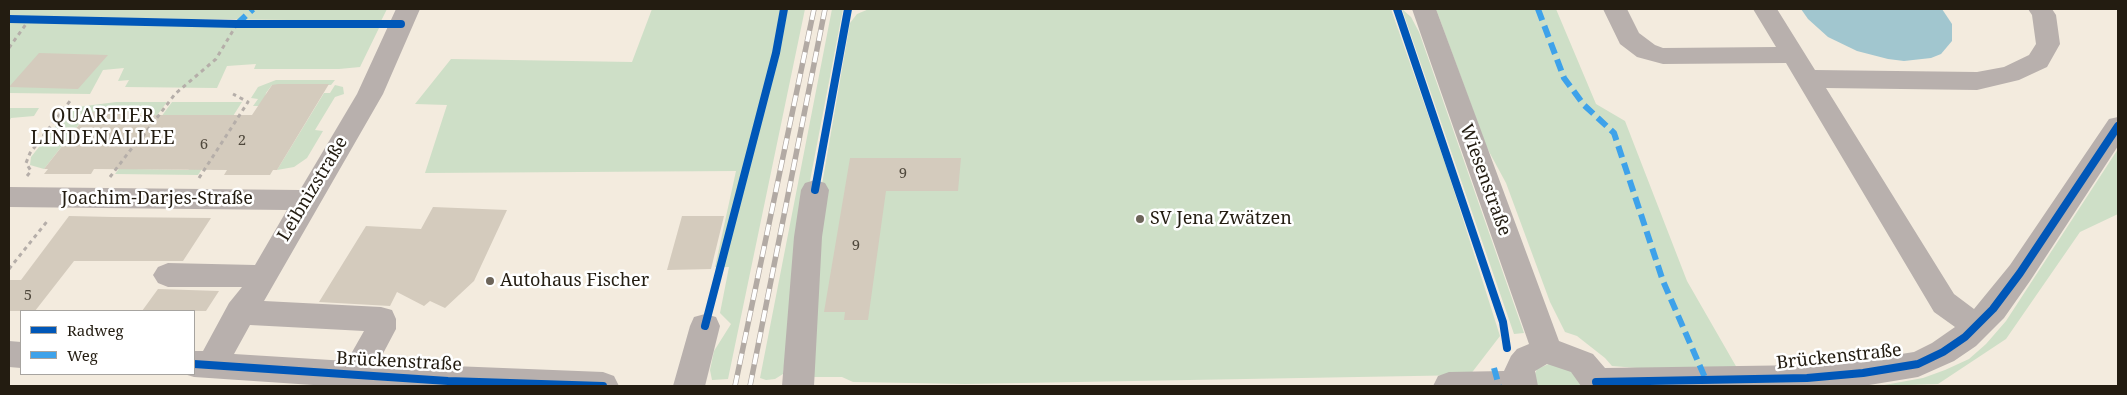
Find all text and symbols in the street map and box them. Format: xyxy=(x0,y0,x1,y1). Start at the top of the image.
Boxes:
district label: QUARTIER LINDENALLEE xyxy=(29,106,177,150)
street label: Wiesenstraße xyxy=(1455,121,1515,239)
house number: 2 xyxy=(238,132,246,150)
street label: Leibnizstraße xyxy=(273,133,353,245)
house number: 6 xyxy=(200,136,208,154)
house number: 9 xyxy=(899,165,907,183)
street label: Joachim-Darjes-Straße xyxy=(61,188,253,210)
place label: SV Jena Zwätzen xyxy=(1150,208,1292,230)
marker: SV Jena Zwätzen xyxy=(1134,213,1146,225)
house number: 9 xyxy=(852,237,860,255)
place label: Autohaus Fischer xyxy=(500,270,649,292)
marker: Autohaus Fischer xyxy=(484,275,496,287)
house number: 5 xyxy=(24,287,32,305)
legend xyxy=(20,310,195,375)
text: Radweg xyxy=(67,320,124,340)
street label: Brückenstraße xyxy=(1775,340,1903,374)
text: Weg xyxy=(67,345,98,365)
street label: Brückenstraße xyxy=(336,348,462,376)

